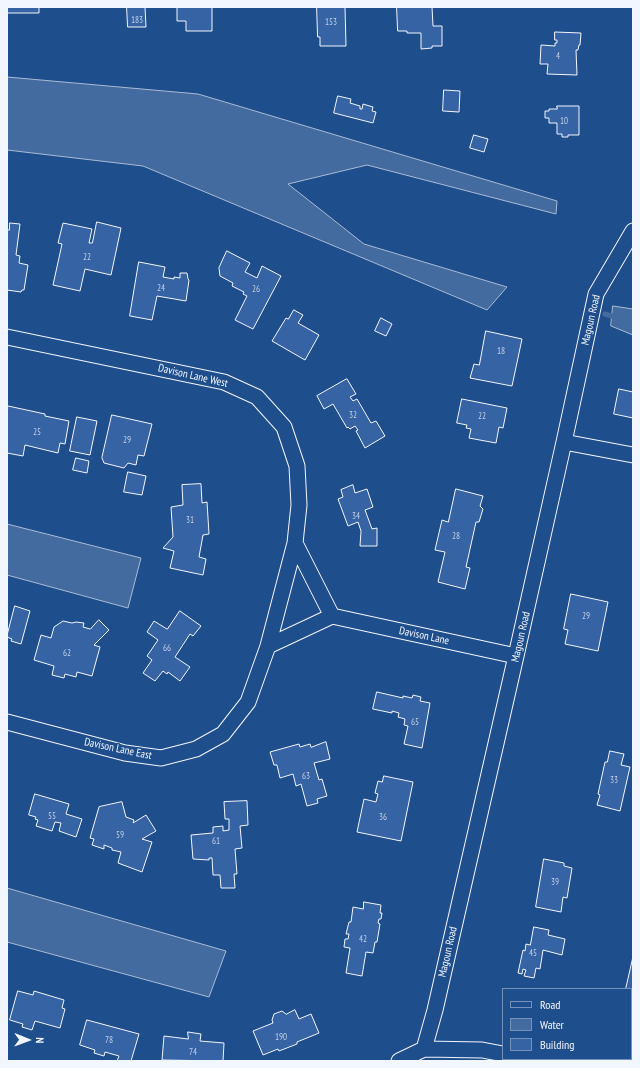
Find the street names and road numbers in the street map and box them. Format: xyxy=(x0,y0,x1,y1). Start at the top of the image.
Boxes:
street label: Magoun Road xyxy=(579,293,603,347)
street label: Davison Lane West xyxy=(157,362,229,390)
street label: Magoun Road xyxy=(509,610,533,664)
street label: Davison Lane xyxy=(398,624,450,648)
street label: Davison Lane East xyxy=(83,735,153,763)
street label: Magoun Road xyxy=(436,925,460,979)

